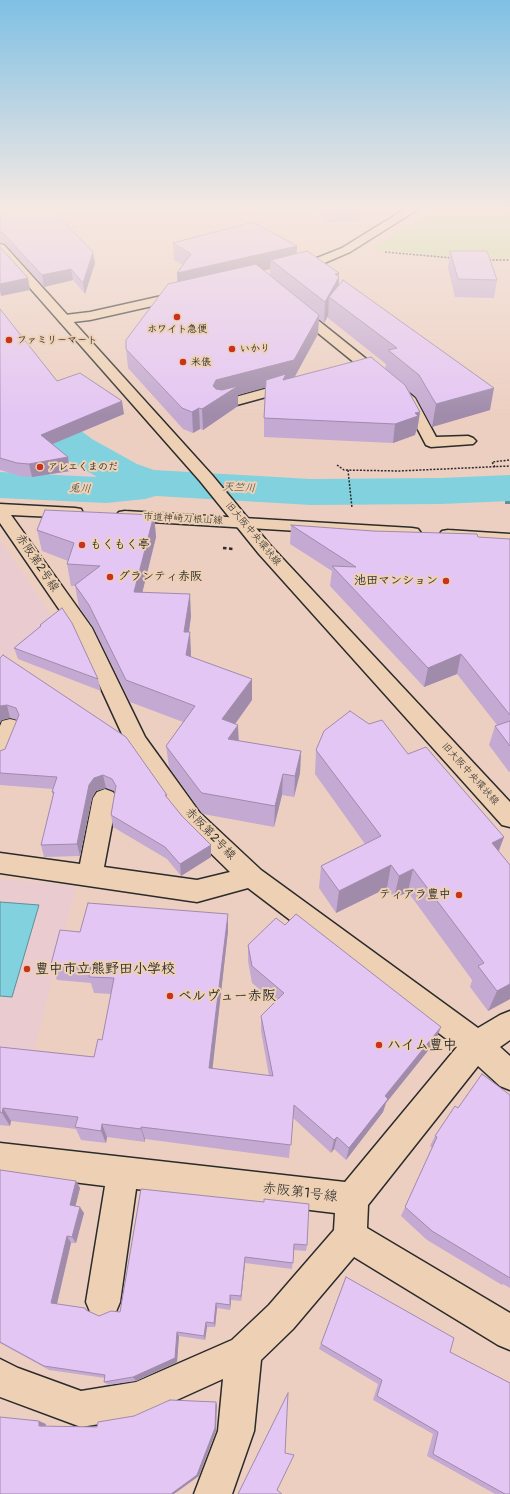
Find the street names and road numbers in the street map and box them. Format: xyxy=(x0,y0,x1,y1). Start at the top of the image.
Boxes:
street label: 旧大阪中央環状線 xyxy=(223,500,283,568)
street label: 市道神崎刀根山線 xyxy=(143,511,223,527)
street label: 赤阪第2号線 xyxy=(12,531,62,595)
street label: 旧大阪中央環状線 xyxy=(439,740,501,808)
street label: 赤阪第2号線 xyxy=(182,805,238,863)
street label: 赤阪第1号線 xyxy=(262,1180,338,1206)

